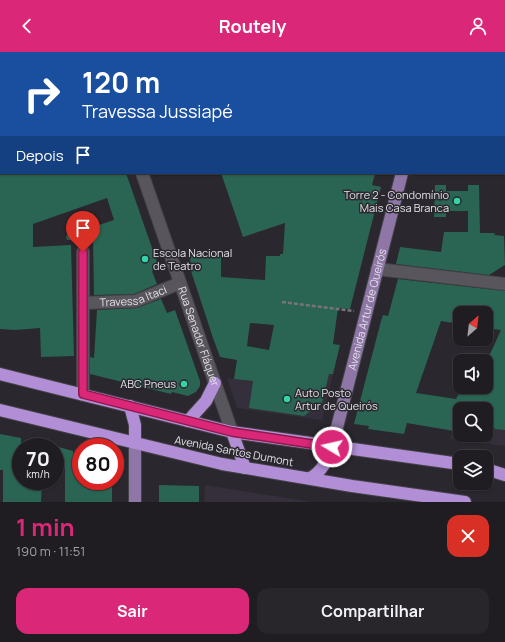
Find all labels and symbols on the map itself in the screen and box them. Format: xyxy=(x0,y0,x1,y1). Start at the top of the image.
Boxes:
place label: Torre 2 - Condomínio Mais Casa Branca xyxy=(344,187,449,215)
marker: Torre 2 - Condomínio Mais Casa Branca xyxy=(452,196,462,206)
pin xyxy=(66,211,100,252)
place label: Escola Nacional de Teatro xyxy=(153,245,232,273)
street label: Avenida Artur de Queirós xyxy=(344,247,389,372)
marker: Escola Nacional de Teatro xyxy=(140,254,150,264)
street label: Travessa Itaci xyxy=(99,281,169,309)
street label: Rua Senador Fláquer xyxy=(175,284,224,388)
north arrow xyxy=(453,306,493,346)
place label: ABC Pneus xyxy=(120,376,176,391)
marker: ABC Pneus xyxy=(179,379,189,389)
place label: Auto Posto Artur de Queirós xyxy=(295,385,378,413)
marker: Auto Posto Artur de Queirós xyxy=(282,394,292,404)
position arrow xyxy=(311,426,353,468)
street label: Avenida Santos Dumont xyxy=(173,432,295,469)
speed limit sign: 80 xyxy=(72,438,124,490)

